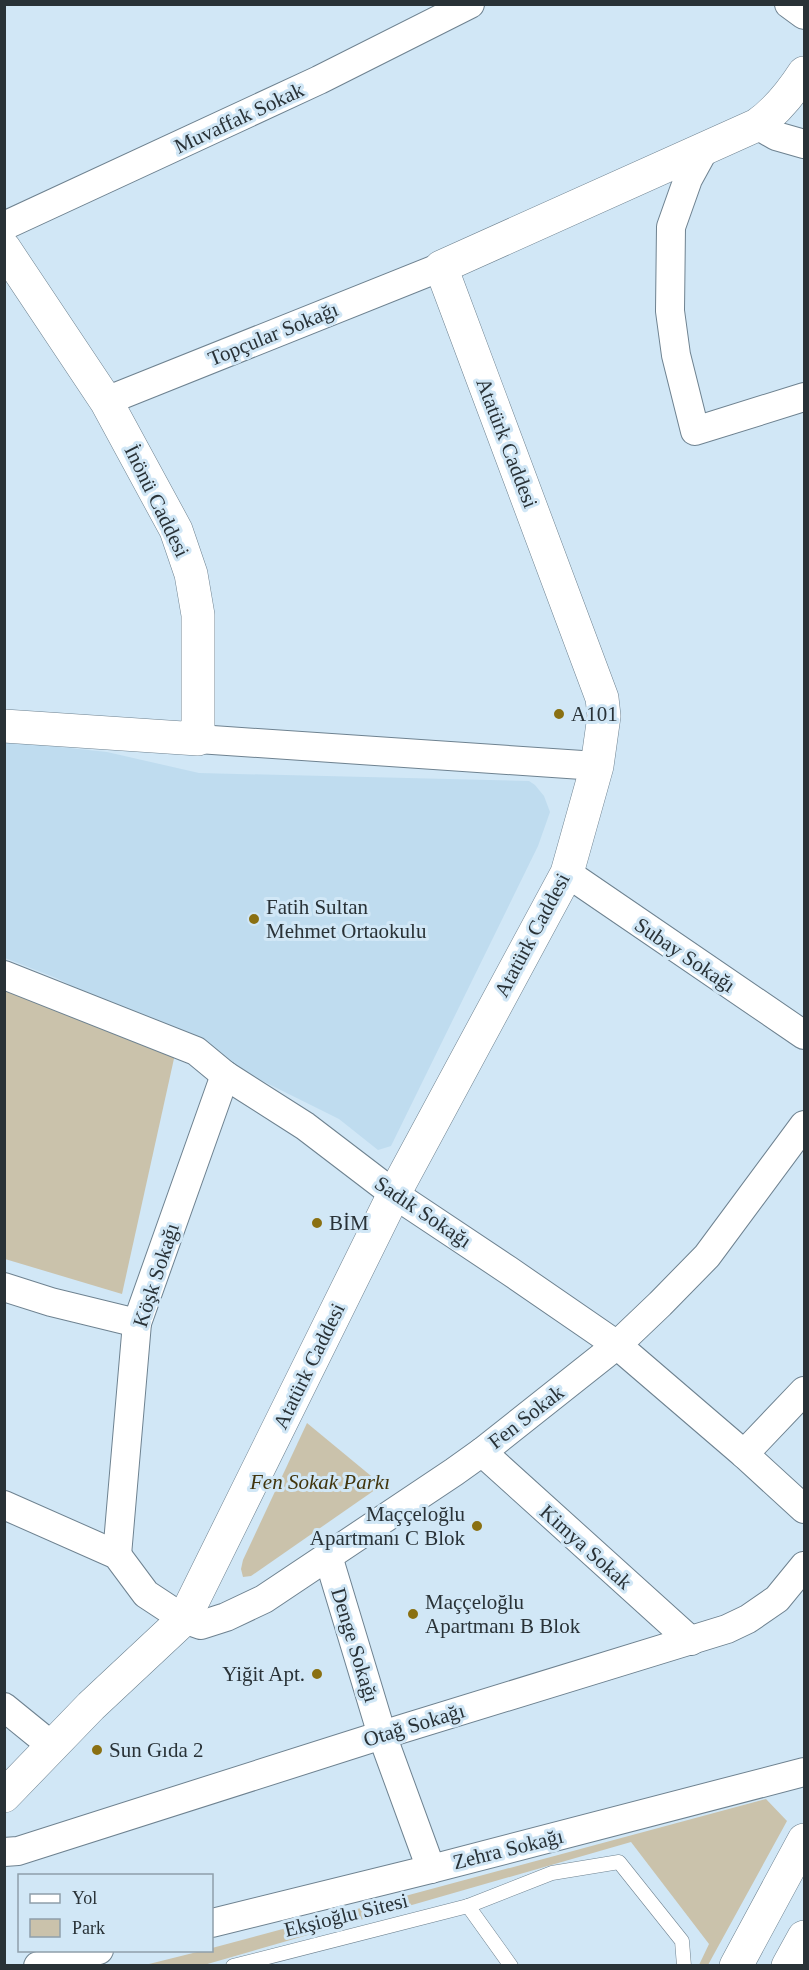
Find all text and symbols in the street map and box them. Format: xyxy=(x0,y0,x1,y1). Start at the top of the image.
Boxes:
street label: Muvaffak Sokak xyxy=(170,77,308,158)
street label: Topçular Sokağı xyxy=(205,297,342,371)
street label: Atatürk Caddesi xyxy=(471,375,543,511)
street label: İnönü Caddesi xyxy=(119,441,195,561)
place label: A101 xyxy=(571,702,618,726)
marker: A101 xyxy=(552,707,566,721)
street label: Atatürk Caddesi xyxy=(489,869,575,1001)
place label: Fatih Sultan Mehmet Ortaokulu xyxy=(266,895,427,943)
marker: Fatih Sultan Mehmet Ortaokulu xyxy=(247,912,261,926)
street label: Subay Sokağı xyxy=(630,913,740,997)
street label: Sadık Sokağı xyxy=(370,1171,476,1253)
place label: BİM xyxy=(329,1211,369,1235)
marker: BİM xyxy=(310,1216,324,1230)
street label: Köşk Sokağı xyxy=(128,1220,184,1330)
street label: Atatürk Caddesi xyxy=(268,1299,350,1433)
street label: Fen Sokak xyxy=(483,1380,569,1454)
park label: Fen Sokak Parkı xyxy=(249,1470,390,1494)
street label: Kimya Sokak xyxy=(535,1500,637,1595)
place label: Maççeloğlu Apartmanı C Blok xyxy=(310,1502,465,1550)
marker: Maççeloğlu Apartmanı C Blok xyxy=(470,1519,484,1533)
street label: Denge Sokağı xyxy=(326,1585,384,1705)
place label: Maççeloğlu Apartmanı B Blok xyxy=(425,1590,581,1638)
marker: Maççeloğlu Apartmanı B Blok xyxy=(406,1607,420,1621)
place label: Yiğit Apt. xyxy=(222,1662,305,1686)
marker: Yiğit Apt. xyxy=(310,1667,324,1681)
street label: Otağ Sokağı xyxy=(361,1698,468,1752)
place label: Sun Gıda 2 xyxy=(109,1738,204,1762)
marker: Sun Gıda 2 xyxy=(90,1743,104,1757)
street label: Zehra Sokağı xyxy=(450,1824,566,1874)
legend xyxy=(18,1874,213,1952)
text: Yol xyxy=(72,1888,97,1908)
street label: Ekşioğlu Sitesi xyxy=(282,1888,410,1942)
text: Park xyxy=(72,1918,105,1938)

